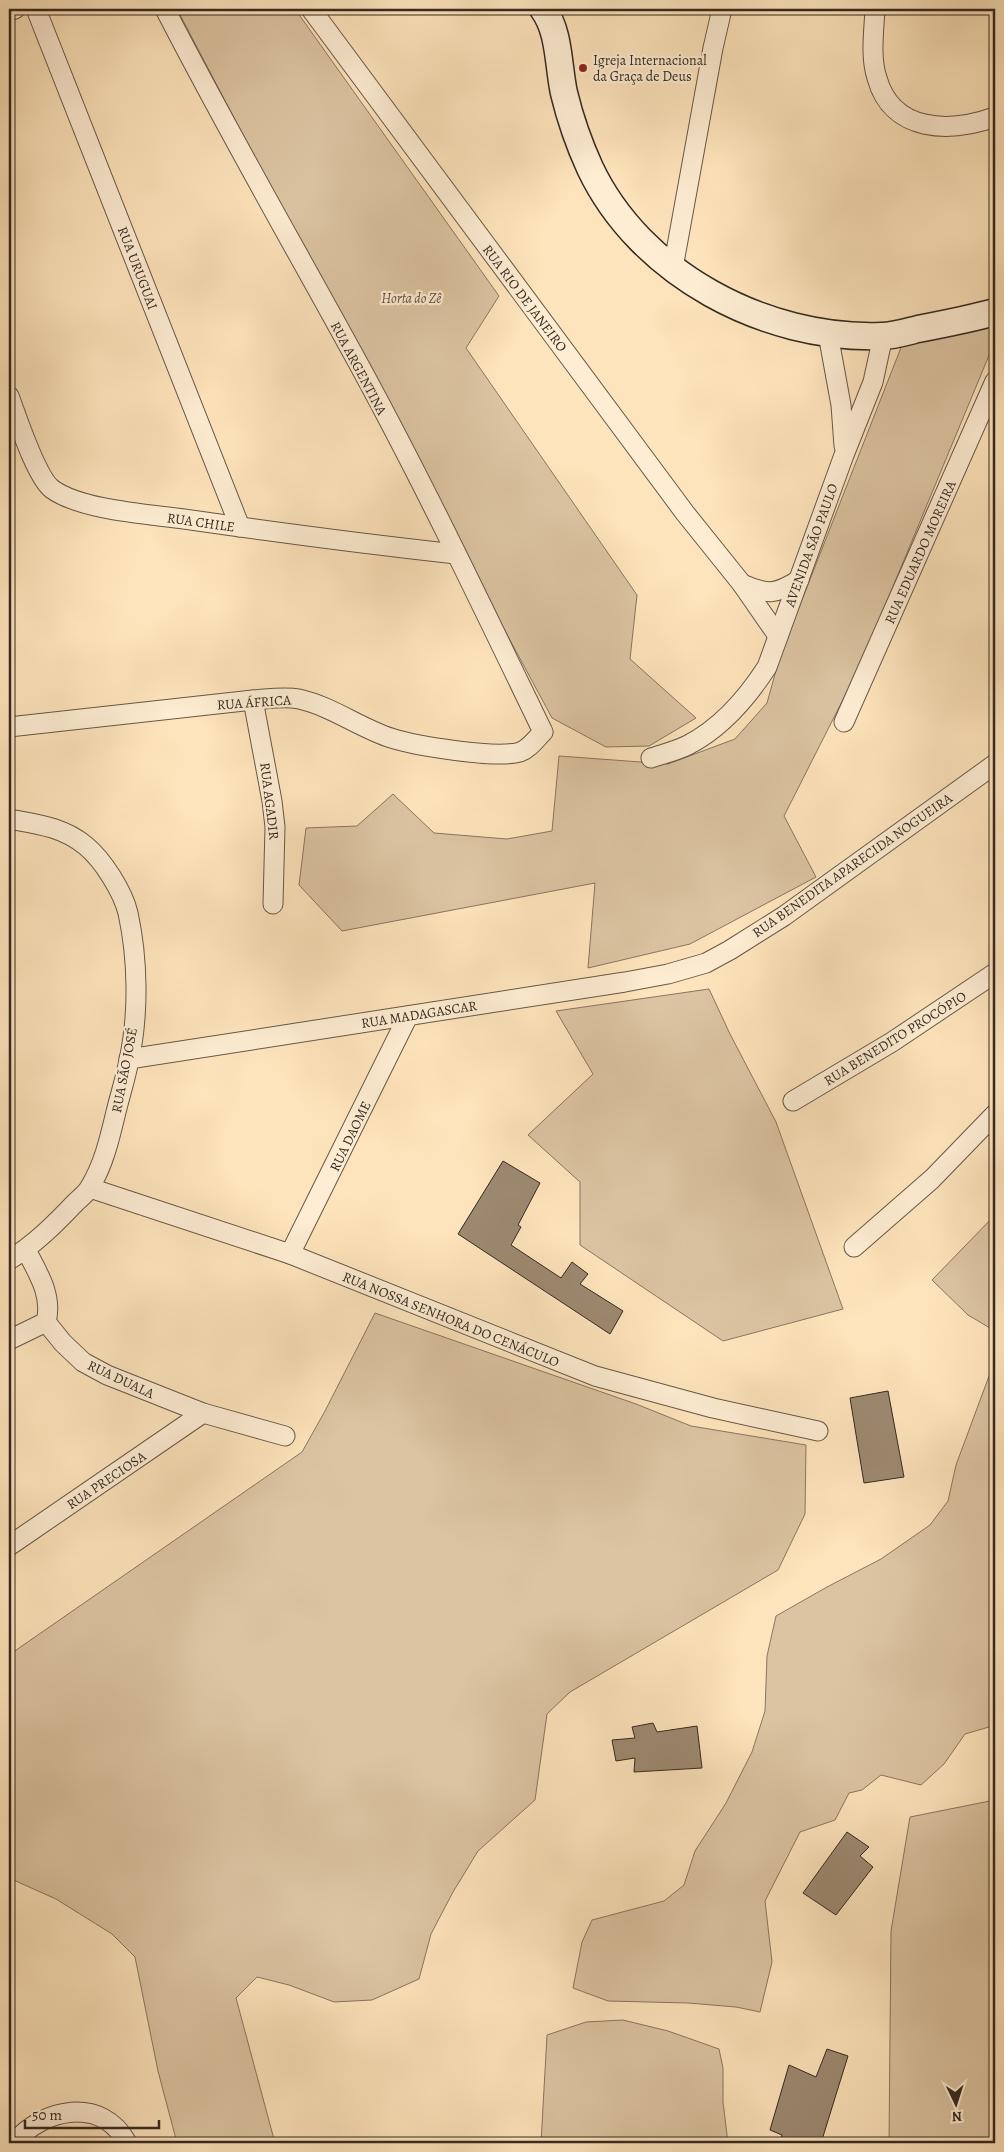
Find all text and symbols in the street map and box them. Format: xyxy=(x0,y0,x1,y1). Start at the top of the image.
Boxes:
place label: Igreja Internacional da Graça de Deus xyxy=(593,51,707,86)
marker: Igreja Internacional da Graça de Deus xyxy=(577,62,589,74)
street label: RUA URUGUAI xyxy=(113,224,162,313)
street label: RUA RIO DE JANEIRO xyxy=(478,241,571,356)
park label: Horta do Zê xyxy=(381,289,442,308)
street label: RUA ARGENTINA xyxy=(326,318,392,419)
street label: RUA EDUARDO MOREIRA xyxy=(880,477,961,627)
street label: AVENIDA SÃO PAULO xyxy=(780,481,843,610)
street label: RUA CHILE xyxy=(166,508,236,537)
street label: RUA ÁFRICA xyxy=(216,690,293,715)
street label: RUA AGADIR xyxy=(255,761,284,841)
street label: RUA BENEDITA APARECIDA NOGUEIRA xyxy=(749,788,957,942)
street label: RUA BENEDITO PROCÓPIO xyxy=(820,987,970,1090)
street label: RUA MADAGASCAR xyxy=(360,996,479,1033)
street label: RUA SÃO JOSÉ xyxy=(107,1026,142,1114)
street label: RUA DAOME xyxy=(325,1098,376,1175)
street label: RUA NOSSA SENHORA DO CENÁCULO xyxy=(340,1267,562,1372)
street label: RUA DUALA xyxy=(84,1356,158,1404)
street label: RUA PRECIOSA xyxy=(63,1446,150,1514)
north arrow xyxy=(932,2080,982,2130)
scale bar xyxy=(25,2097,159,2129)
text: 50 m xyxy=(32,2105,62,2125)
text: N xyxy=(951,2107,963,2126)

